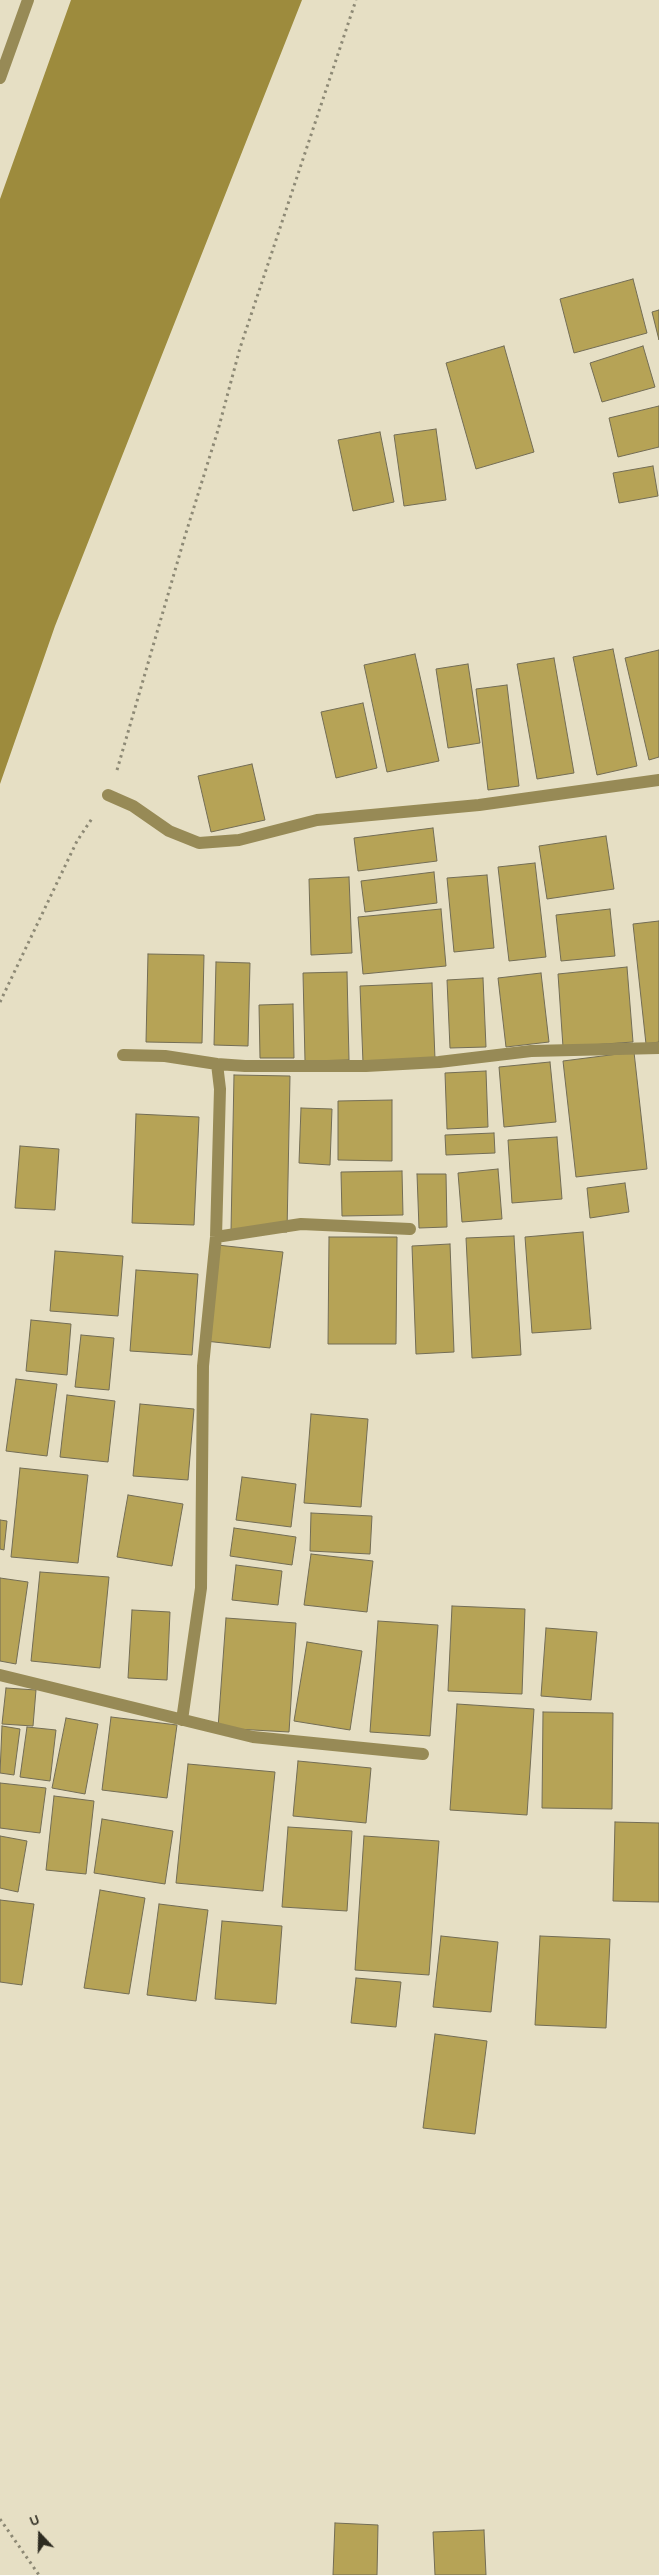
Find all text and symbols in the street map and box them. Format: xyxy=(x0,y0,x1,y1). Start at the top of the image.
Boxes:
north arrow xyxy=(15,2510,65,2560)
text: U xyxy=(27,2511,42,2530)

